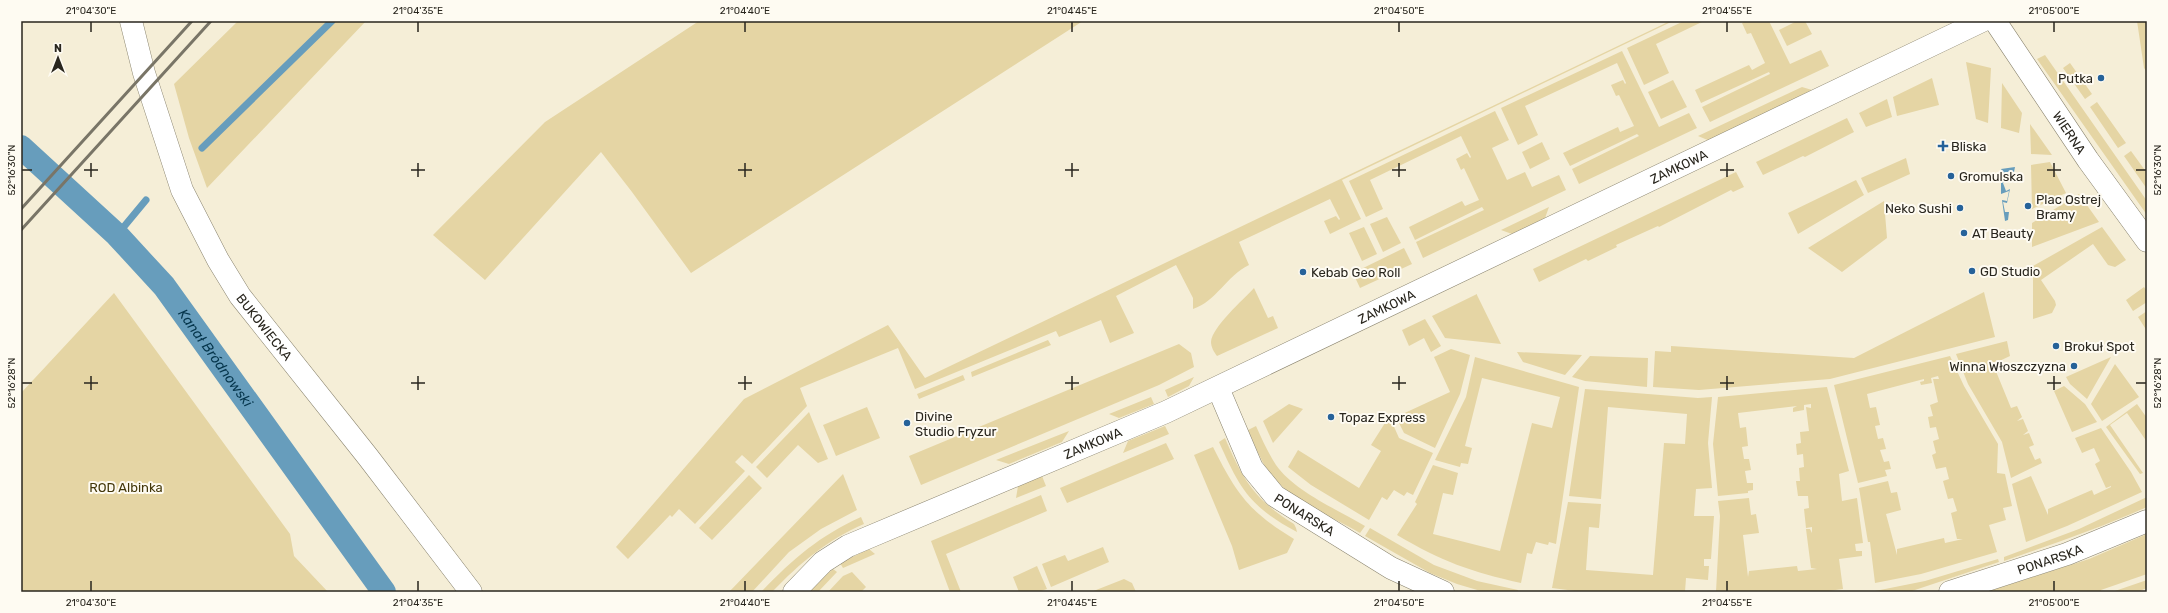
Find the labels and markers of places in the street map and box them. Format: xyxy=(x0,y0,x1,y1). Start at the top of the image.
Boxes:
place label: Putka xyxy=(2058,71,2093,86)
marker: Putka xyxy=(2096,73,2106,83)
place label: Bliska xyxy=(1951,139,1986,154)
marker: Bliska xyxy=(1938,141,1948,151)
place label: Gromulska xyxy=(1959,169,2023,184)
marker: Gromulska xyxy=(1946,171,1956,181)
place label: Plac Ostrej Bramy xyxy=(2036,192,2101,222)
place label: Neko Sushi xyxy=(1885,201,1952,216)
marker: Plac Ostrej Bramy xyxy=(2023,201,2033,211)
marker: Neko Sushi xyxy=(1955,203,1965,213)
place label: AT Beauty xyxy=(1972,226,2033,241)
marker: AT Beauty xyxy=(1959,228,1969,238)
place label: GD Studio xyxy=(1980,264,2040,279)
place label: Kebab Geo Roll xyxy=(1311,265,1401,280)
marker: GD Studio xyxy=(1967,266,1977,276)
marker: Kebab Geo Roll xyxy=(1298,267,1308,277)
place label: Brokuł Spot xyxy=(2064,339,2135,354)
marker: Brokuł Spot xyxy=(2051,341,2061,351)
place label: Winna Włoszczyzna xyxy=(1949,359,2066,374)
marker: Winna Włoszczyzna xyxy=(2069,361,2079,371)
place label: Divine Studio Fryzur xyxy=(915,409,996,439)
place label: Topaz Express xyxy=(1339,410,1426,425)
marker: Topaz Express xyxy=(1326,412,1336,422)
marker: Divine Studio Fryzur xyxy=(902,418,912,428)

